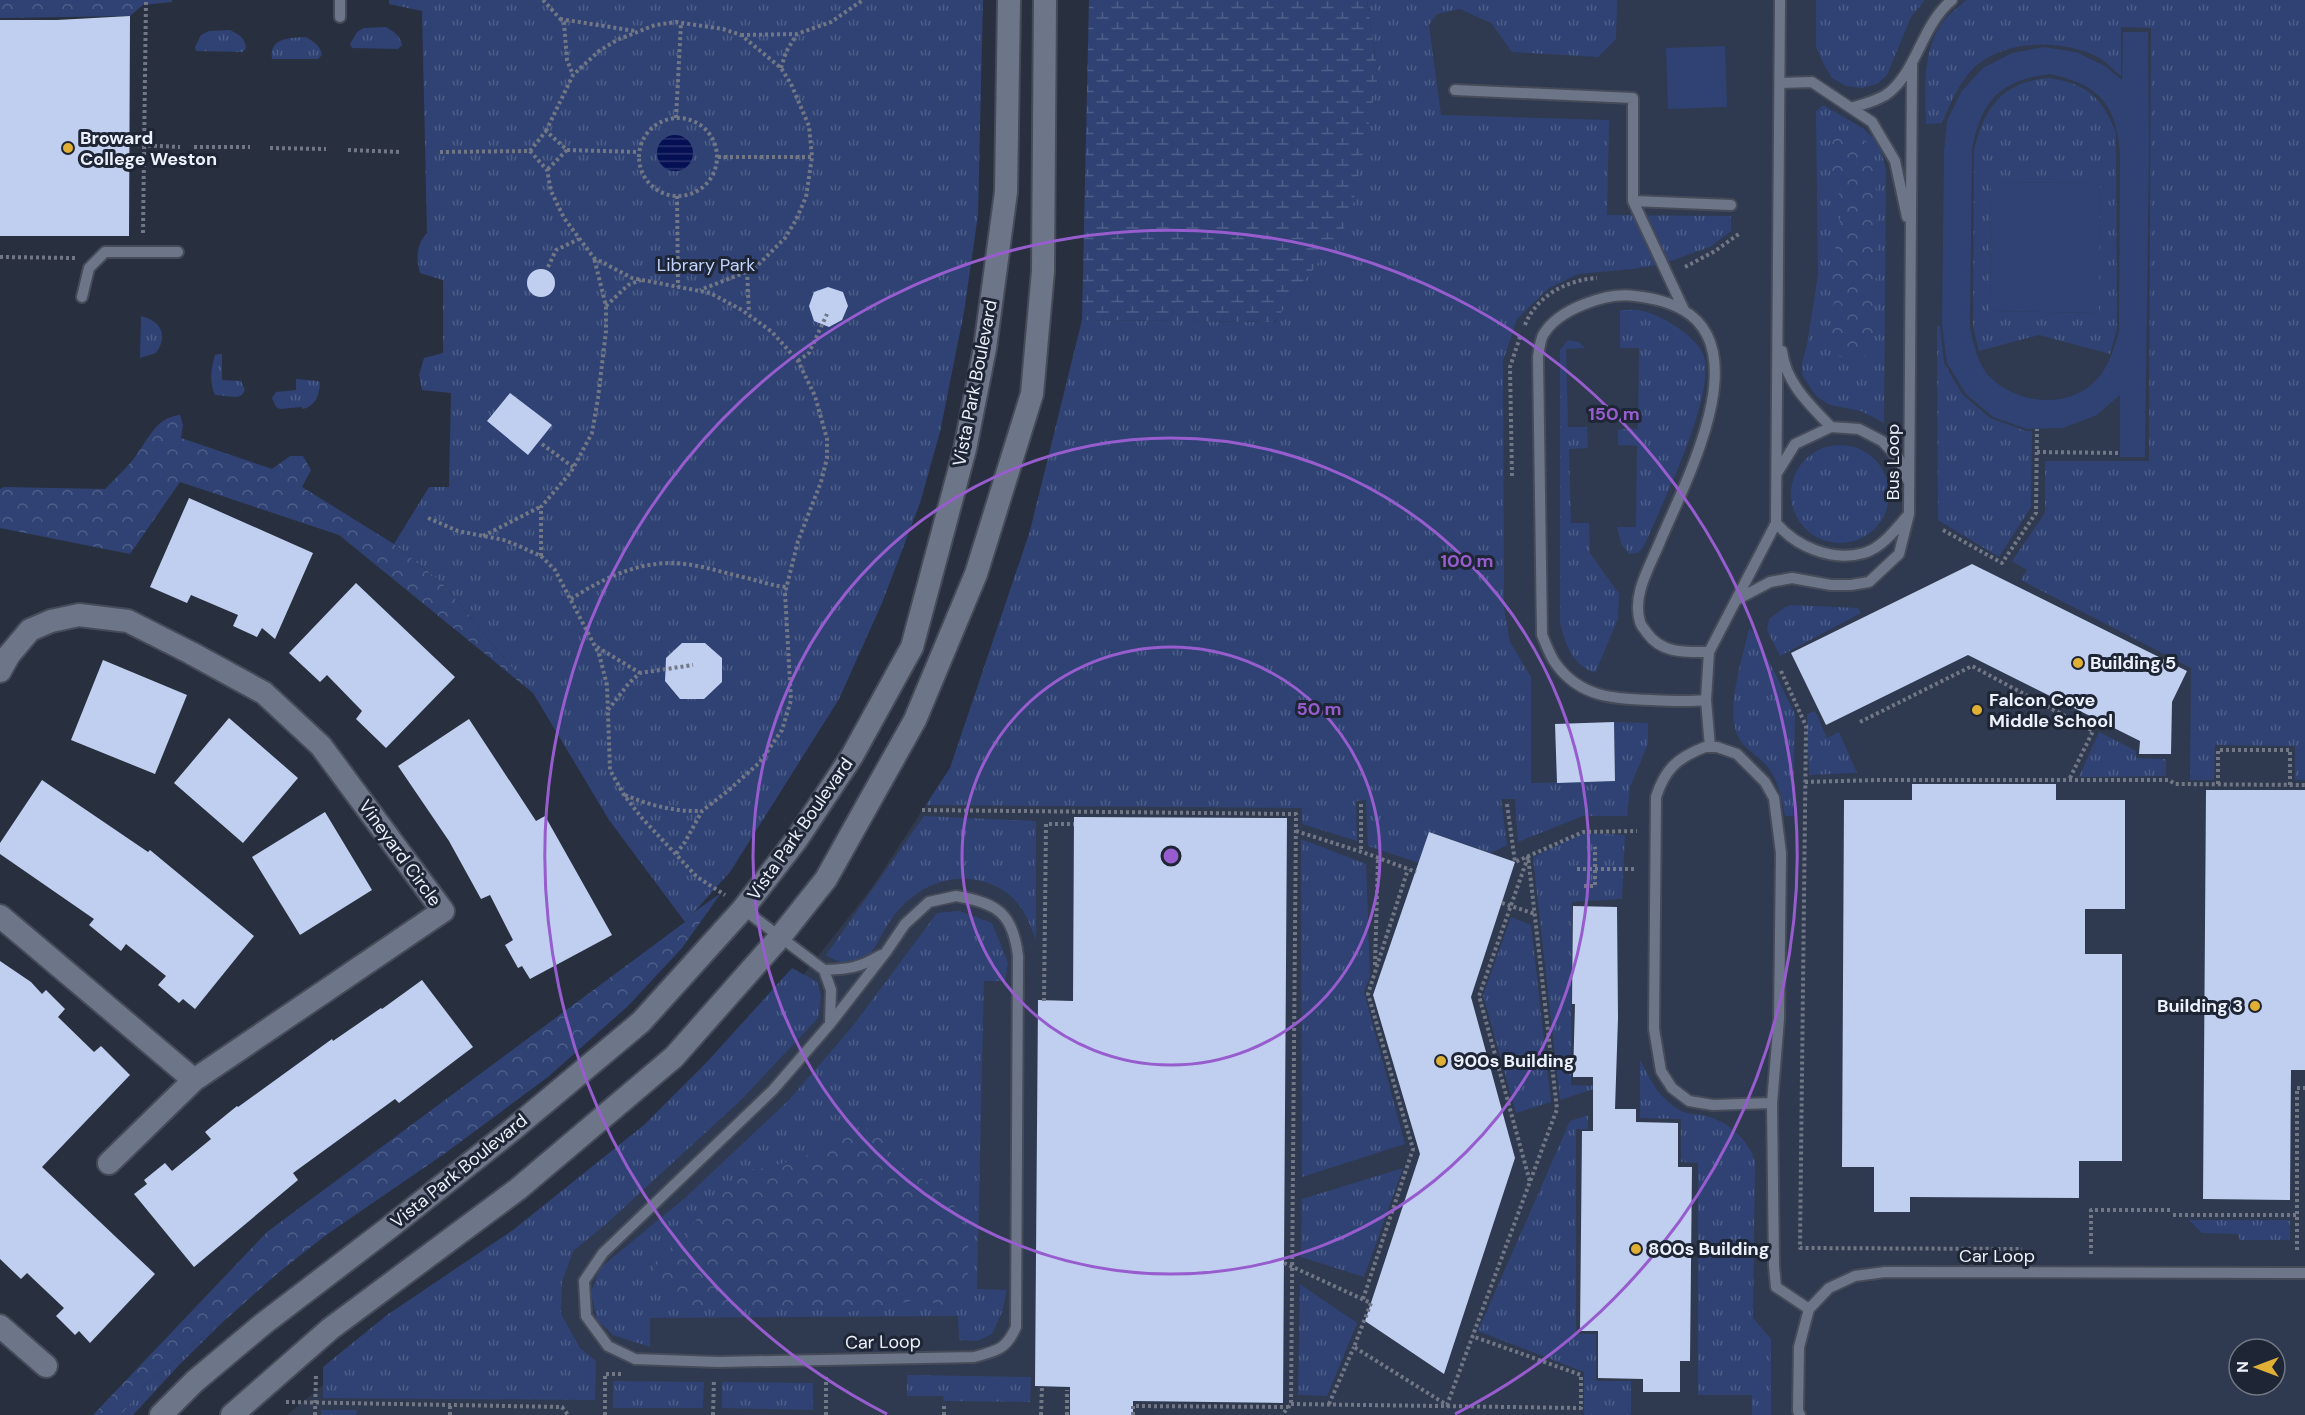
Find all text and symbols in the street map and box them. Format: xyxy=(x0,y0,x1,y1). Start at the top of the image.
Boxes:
place label: Broward College Weston xyxy=(80,126,217,171)
marker: Broward College Weston xyxy=(61,141,75,155)
park label: Library Park xyxy=(657,253,755,277)
street label: Vista Park Boulevard xyxy=(947,298,1003,468)
text: 150 m xyxy=(1588,402,1640,426)
street label: Bus Loop xyxy=(1881,424,1905,500)
text: 100 m xyxy=(1440,549,1494,573)
place label: Building 5 xyxy=(2090,651,2176,675)
marker: Building 5 xyxy=(2071,656,2085,670)
place label: Falcon Cove Middle School xyxy=(1989,688,2113,733)
text: 50 m xyxy=(1296,697,1342,721)
marker: Falcon Cove Middle School xyxy=(1970,703,1984,717)
street label: Vista Park Boulevard xyxy=(742,753,858,905)
street label: Vineyard Circle xyxy=(353,795,447,911)
centre of rings xyxy=(1161,846,1181,866)
place label: Building 3 xyxy=(2157,994,2243,1018)
marker: Building 3 xyxy=(2248,999,2262,1013)
place label: 900s Building xyxy=(1453,1049,1574,1073)
marker: 900s Building xyxy=(1434,1054,1448,1068)
street label: Vista Park Boulevard xyxy=(386,1108,532,1234)
place label: 800s Building xyxy=(1648,1237,1769,1261)
marker: 800s Building xyxy=(1629,1242,1643,1256)
street label: Car Loop xyxy=(1959,1244,2035,1268)
street label: Car Loop xyxy=(845,1329,921,1355)
north arrow xyxy=(2227,1337,2287,1397)
text: N xyxy=(2232,1361,2253,1373)

